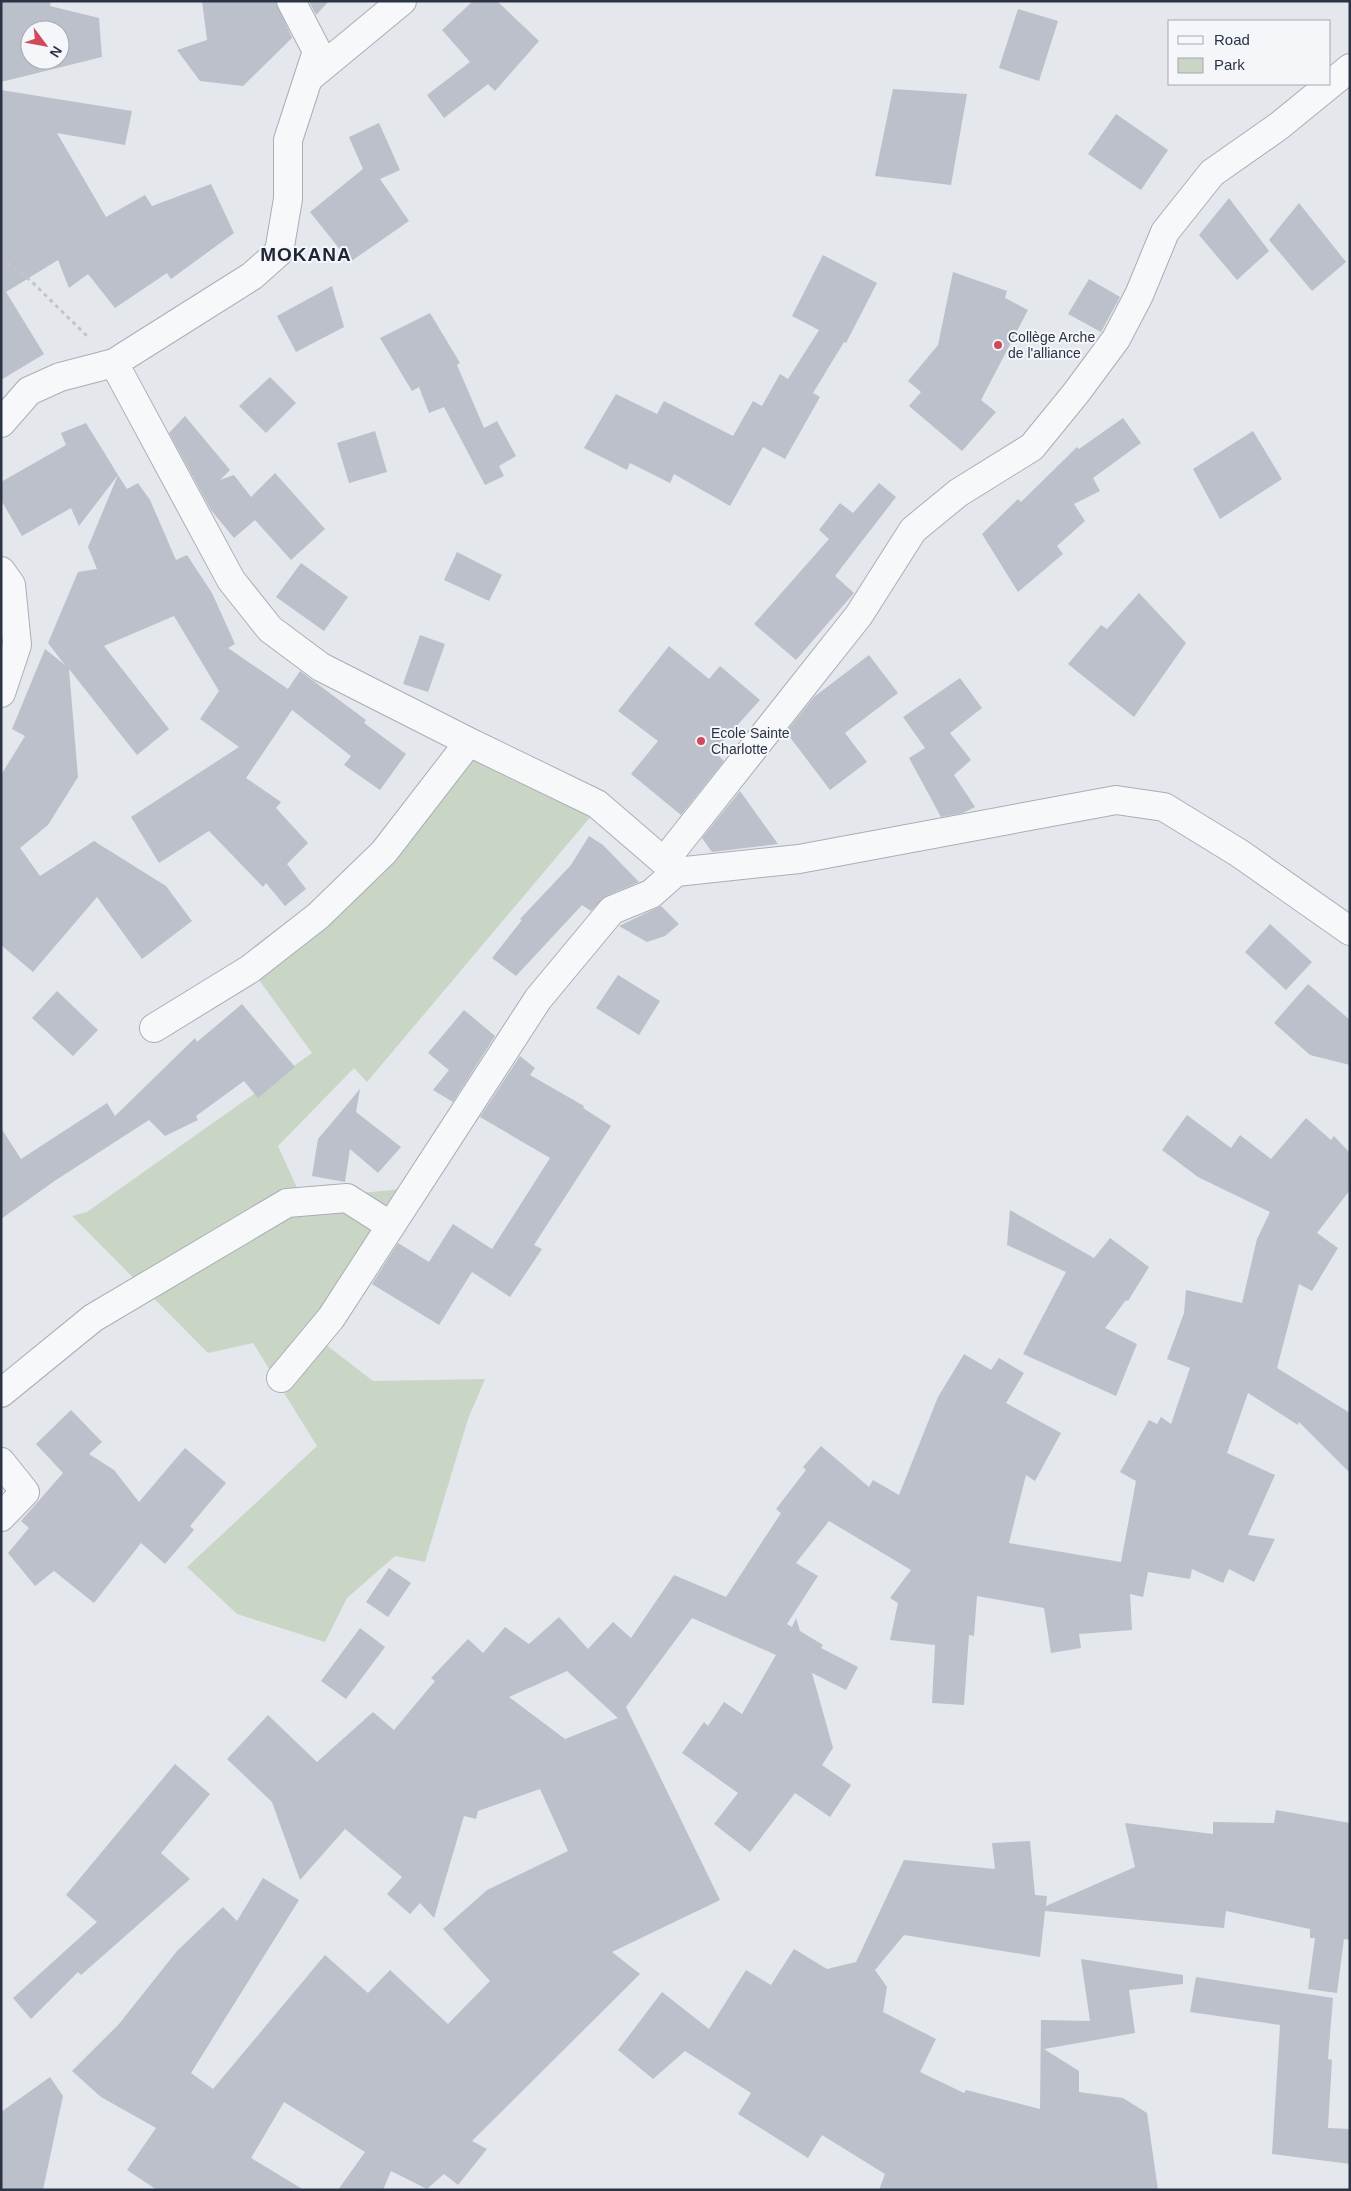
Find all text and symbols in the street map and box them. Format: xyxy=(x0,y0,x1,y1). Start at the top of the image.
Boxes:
north arrow xyxy=(20,20,70,70)
legend xyxy=(1168,20,1331,85)
text: Road xyxy=(1214,31,1250,48)
text: N xyxy=(47,43,65,60)
text: Park xyxy=(1214,56,1245,73)
district label: MOKANA xyxy=(260,244,352,265)
place label: Collège Arche de l'alliance xyxy=(1008,329,1095,361)
marker: Collège Arche de l'alliance xyxy=(992,339,1004,351)
place label: Ecole Sainte Charlotte xyxy=(711,725,790,757)
marker: Ecole Sainte Charlotte xyxy=(695,735,707,747)

